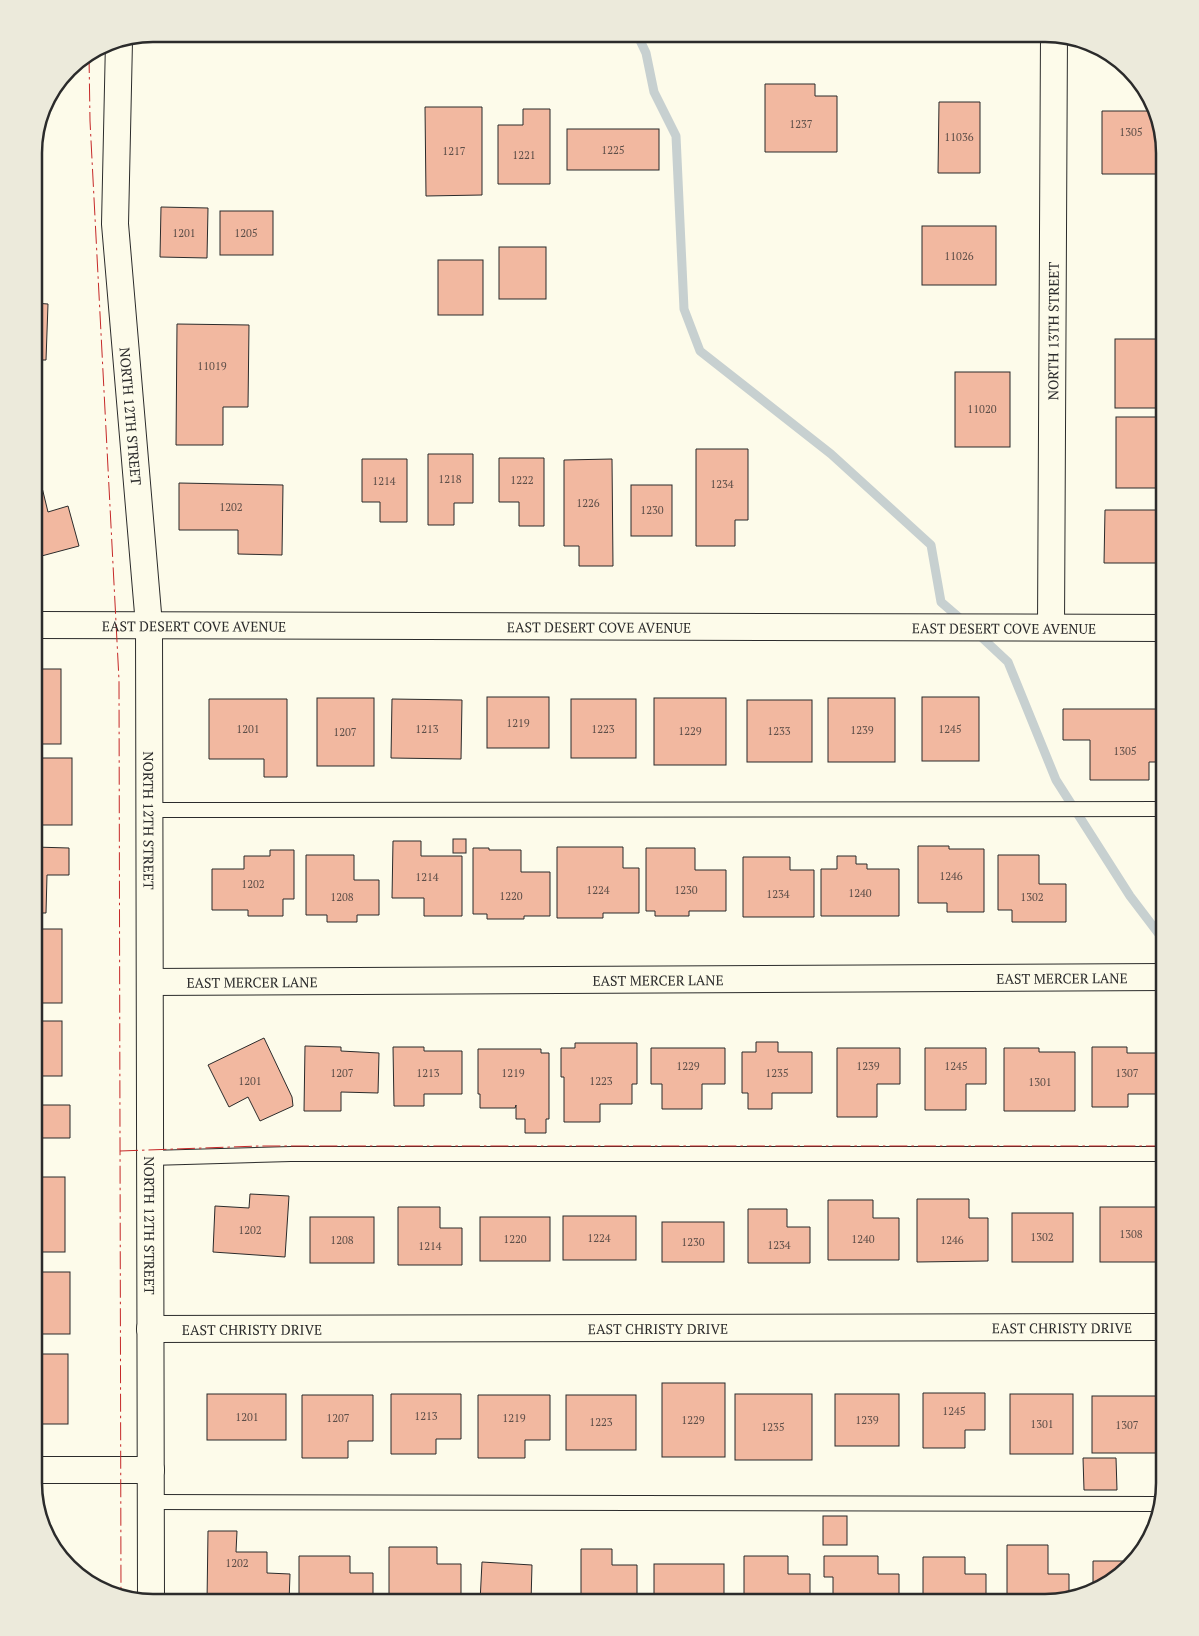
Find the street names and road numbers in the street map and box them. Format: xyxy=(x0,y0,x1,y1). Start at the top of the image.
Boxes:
street label: NORTH 13TH STREET xyxy=(1043,261,1062,400)
street label: NORTH 12TH STREET xyxy=(116,346,147,486)
street label: EAST DESERT COVE AVENUE xyxy=(102,616,286,635)
street label: EAST DESERT COVE AVENUE xyxy=(507,617,691,636)
street label: EAST DESERT COVE AVENUE xyxy=(912,618,1096,637)
street label: NORTH 12TH STREET xyxy=(140,751,159,890)
street label: EAST MERCER LANE xyxy=(996,968,1128,987)
street label: EAST MERCER LANE xyxy=(592,970,724,989)
street label: EAST MERCER LANE xyxy=(186,972,318,991)
street label: NORTH 12TH STREET xyxy=(141,1156,160,1295)
street label: EAST CHRISTY DRIVE xyxy=(588,1318,728,1338)
street label: EAST CHRISTY DRIVE xyxy=(992,1318,1132,1337)
street label: EAST CHRISTY DRIVE xyxy=(182,1319,322,1338)

